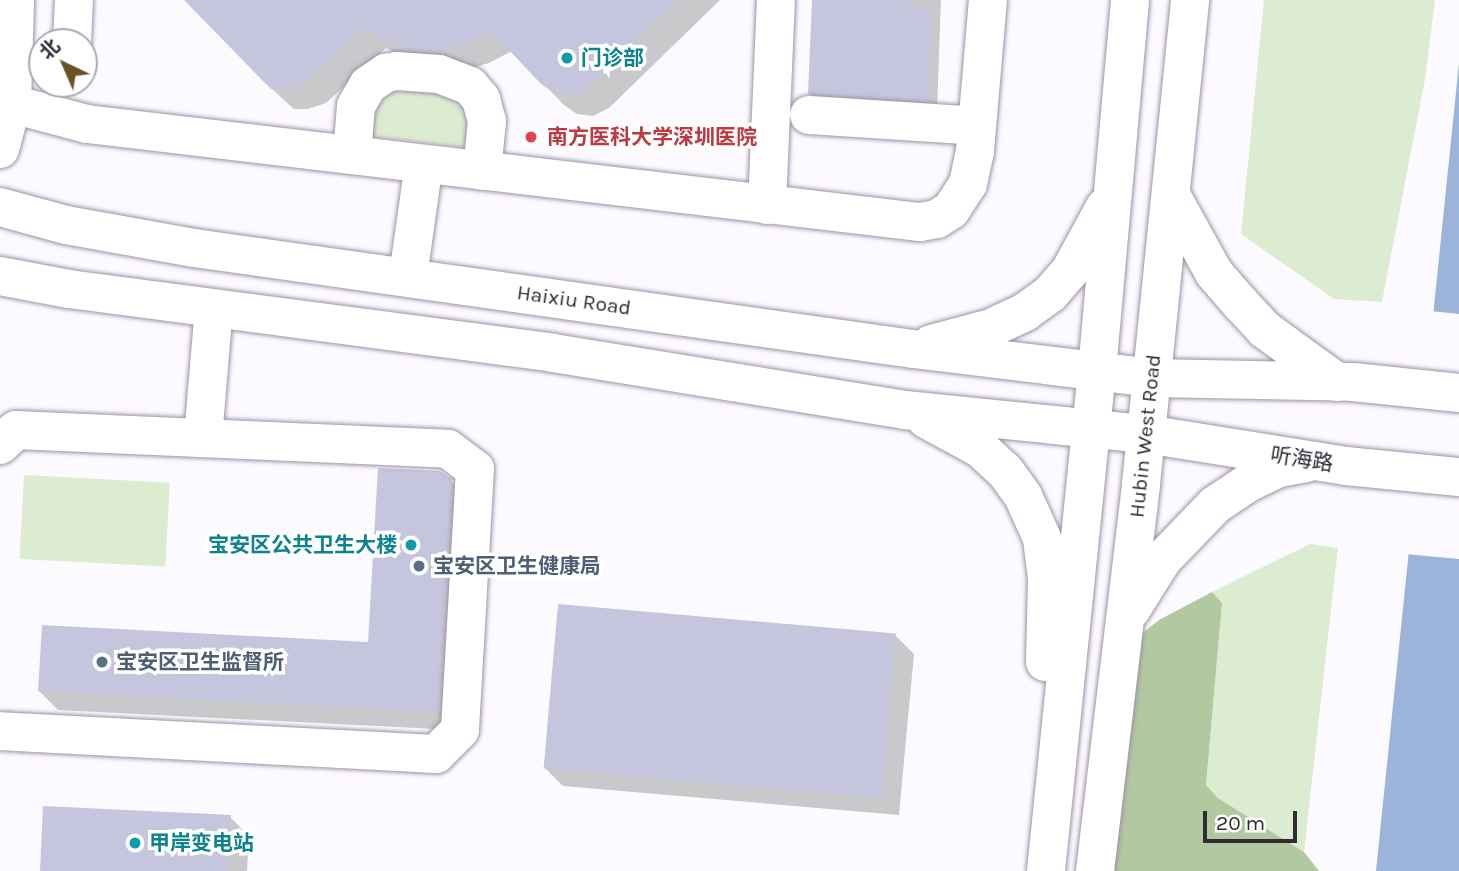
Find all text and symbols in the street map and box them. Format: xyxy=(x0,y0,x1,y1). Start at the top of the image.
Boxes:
north arrow xyxy=(28,28,98,98)
text: 北 xyxy=(35,35,64,64)
place label: 门诊部 xyxy=(581,45,644,71)
marker: 门诊部 xyxy=(559,50,575,66)
place label: 南方医科大学深圳医院 xyxy=(547,124,757,150)
marker: 南方医科大学深圳医院 xyxy=(521,127,541,147)
street label: Haixiu Road xyxy=(515,280,633,320)
street label: Hubin West Road xyxy=(1124,353,1166,519)
street label: 听海路 xyxy=(1269,442,1335,476)
place label: 宝安区公共卫生大楼 xyxy=(208,532,397,558)
marker: 宝安区公共卫生大楼 xyxy=(403,537,419,553)
place label: 宝安区卫生健康局 xyxy=(433,553,601,579)
marker: 宝安区卫生健康局 xyxy=(411,558,427,574)
place label: 宝安区卫生监督所 xyxy=(116,649,284,675)
marker: 宝安区卫生监督所 xyxy=(94,654,110,670)
scale bar xyxy=(1207,798,1302,842)
text: 20 m xyxy=(1216,811,1265,835)
place label: 甲岸变电站 xyxy=(149,830,254,856)
marker: 甲岸变电站 xyxy=(127,835,143,851)

